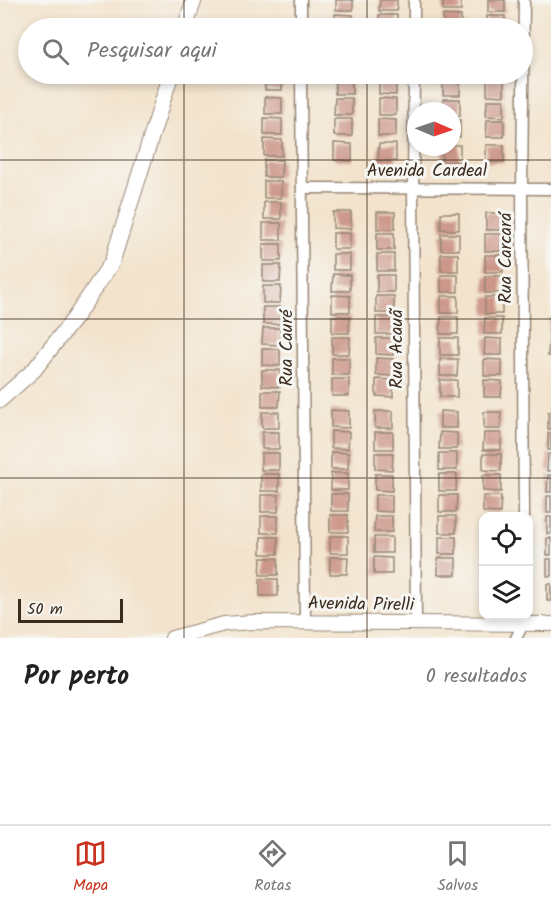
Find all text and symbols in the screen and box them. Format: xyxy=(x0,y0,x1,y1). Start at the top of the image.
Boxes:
search box xyxy=(18,18,533,84)
text: Pesquisar aqui xyxy=(87,34,217,69)
icon: search xyxy=(39,35,72,68)
north arrow xyxy=(407,102,461,156)
street label: Avenida Cardeal xyxy=(367,157,488,186)
street label: Rua Carcará xyxy=(492,211,521,303)
street label: Rua Acauã xyxy=(383,308,412,389)
street label: Rua Cauré xyxy=(273,309,302,386)
map controls xyxy=(479,512,533,620)
button: locate xyxy=(479,512,533,566)
button: layers xyxy=(479,566,533,620)
street label: Avenida Pirelli xyxy=(308,590,415,620)
scale bar xyxy=(18,596,123,624)
text: 50 m xyxy=(27,597,63,622)
text: Por perto xyxy=(24,656,129,698)
text: 0 resultados xyxy=(426,661,527,693)
tab: Mapa xyxy=(73,837,108,898)
tab: Rotas xyxy=(254,837,291,898)
tab: Salvos xyxy=(437,837,478,898)

